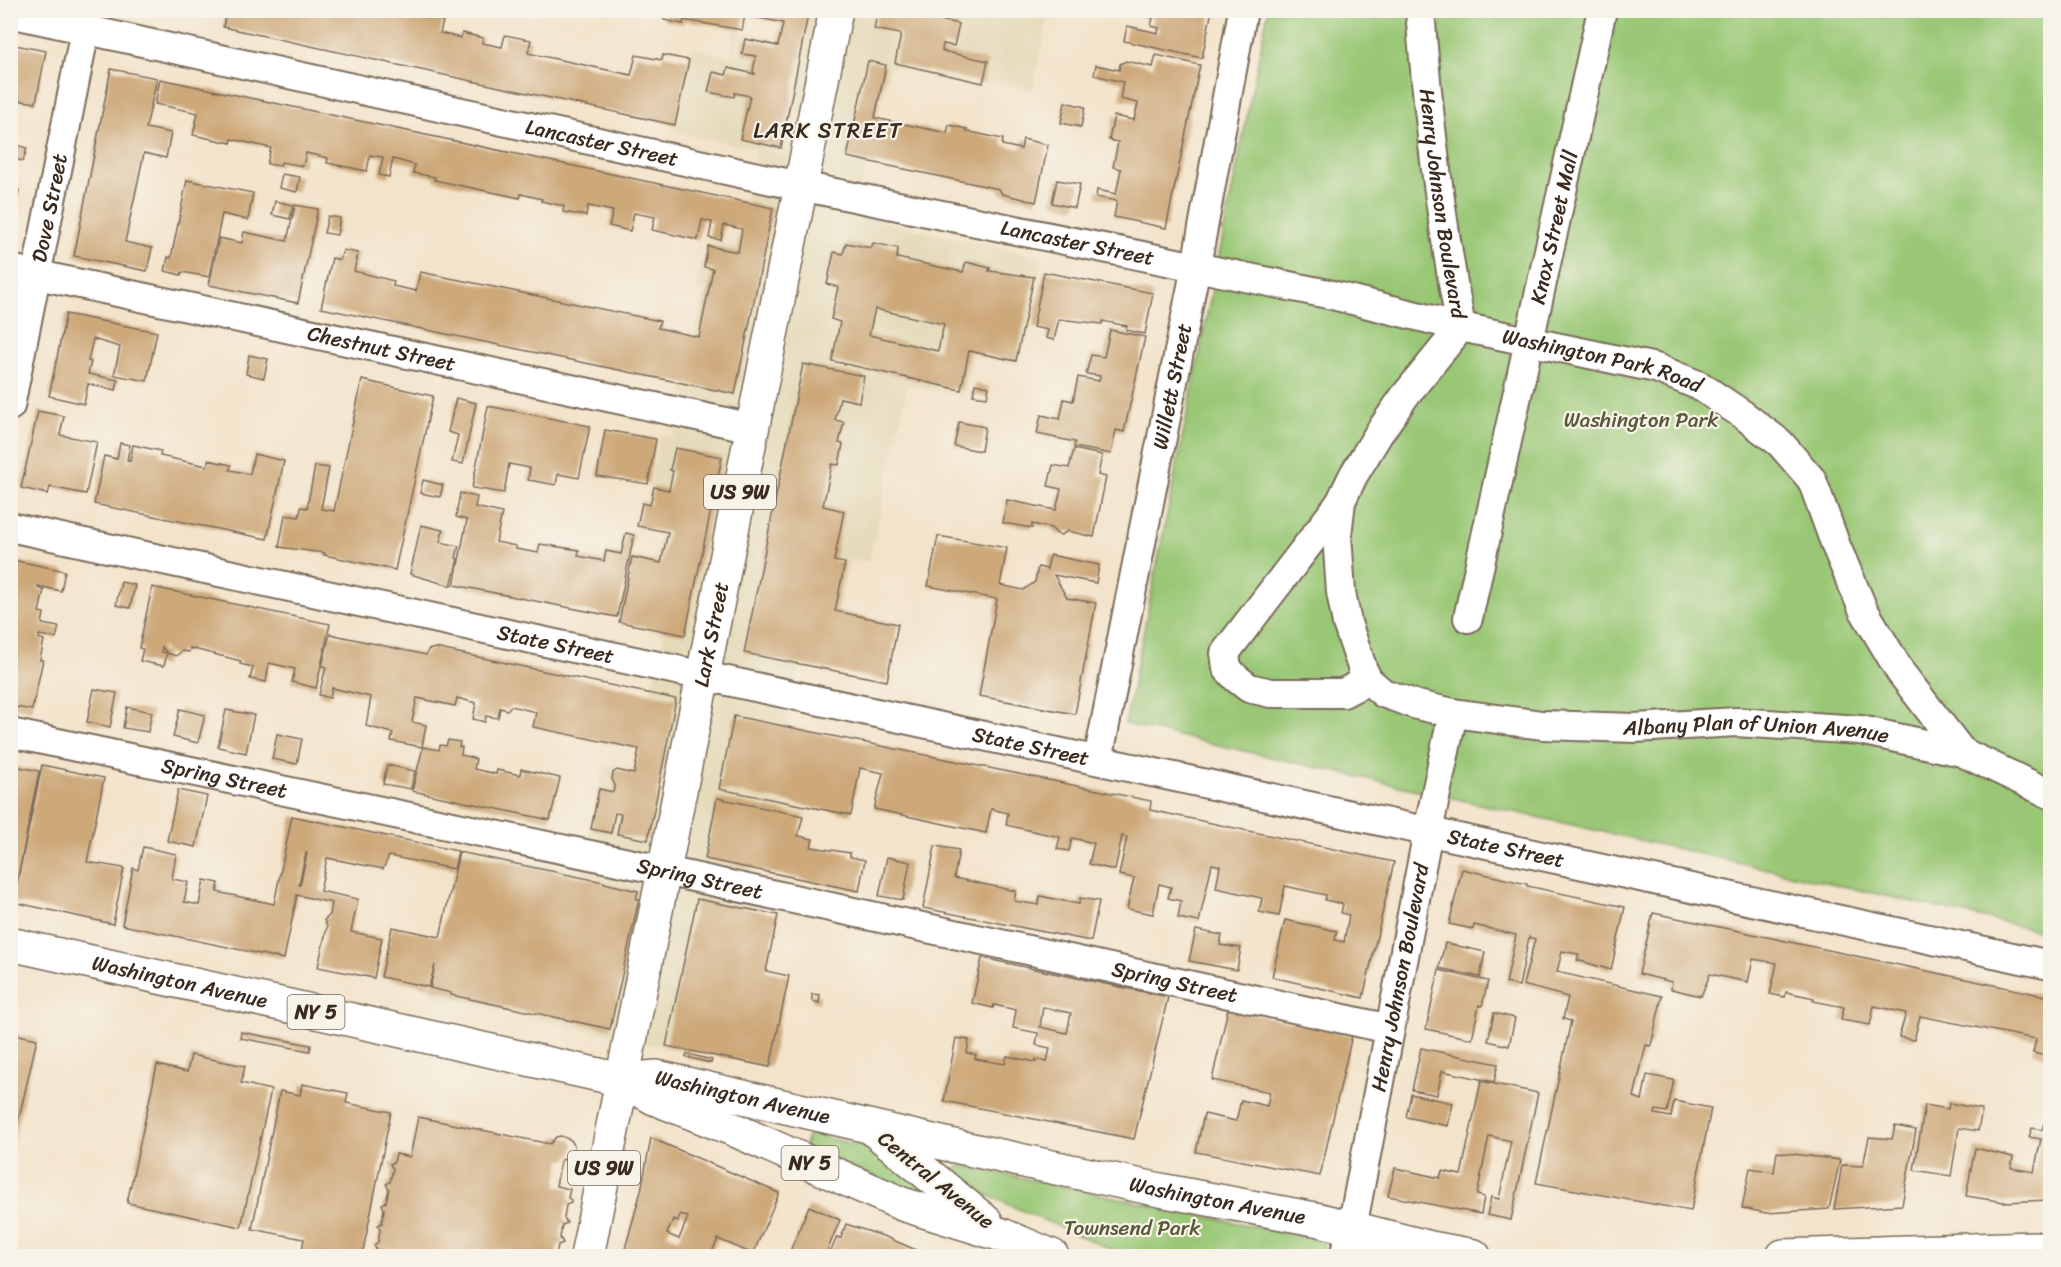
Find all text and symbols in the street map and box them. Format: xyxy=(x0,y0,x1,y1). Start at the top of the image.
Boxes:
street label: Henry Johnson Boulevard xyxy=(1408,87,1478,324)
street label: Lancaster Street xyxy=(522,108,682,178)
district label: LARK STREET xyxy=(753,111,903,150)
street label: Knox Street Mall xyxy=(1519,146,1590,308)
street label: Dove Street xyxy=(20,150,79,266)
street label: Lancaster Street xyxy=(997,208,1158,277)
street label: Chestnut Street xyxy=(304,314,459,383)
street label: Washington Park Road xyxy=(1499,317,1710,405)
street label: Willett Street xyxy=(1141,320,1203,453)
park label: Washington Park xyxy=(1564,401,1718,439)
road number: US 9W xyxy=(704,475,776,509)
street label: Lark Street xyxy=(682,578,740,690)
street label: State Street xyxy=(494,613,618,675)
street label: Albany Plan of Union Avenue xyxy=(1622,703,1893,755)
street label: State Street xyxy=(969,715,1093,777)
street label: Spring Street xyxy=(158,746,291,810)
street label: State Street xyxy=(1444,817,1568,879)
street label: Spring Street xyxy=(633,846,766,911)
street label: Henry Johnson Boulevard xyxy=(1359,858,1441,1095)
street label: Washington Avenue xyxy=(88,944,271,1020)
street label: Spring Street xyxy=(1108,950,1241,1014)
road number: NY 5 xyxy=(288,995,344,1029)
street label: Washington Avenue xyxy=(651,1058,834,1136)
street label: Central Avenue xyxy=(869,1121,1003,1240)
road number: NY 5 xyxy=(782,1146,838,1180)
road number: US 9W xyxy=(568,1151,640,1185)
street label: Washington Avenue xyxy=(1126,1165,1309,1236)
park label: Townsend Park xyxy=(1064,1209,1201,1247)

